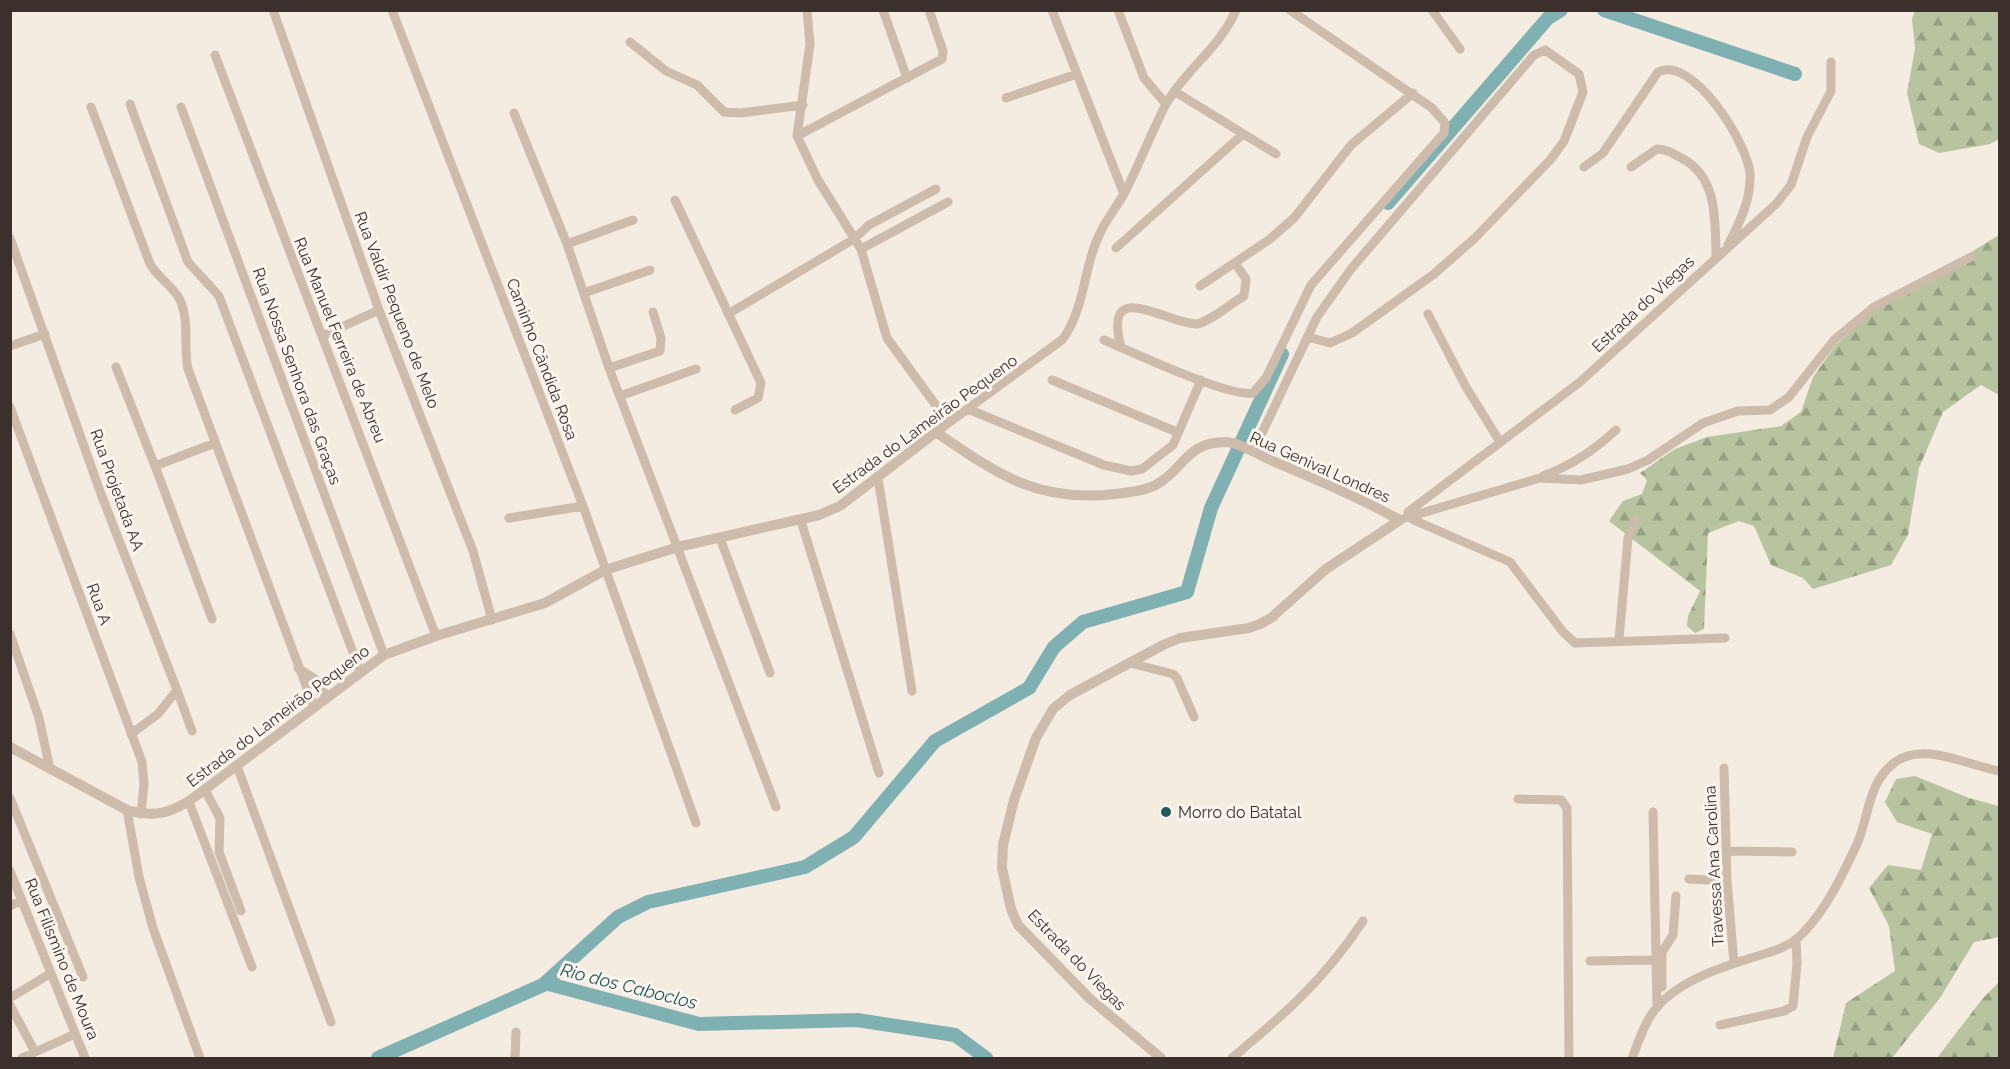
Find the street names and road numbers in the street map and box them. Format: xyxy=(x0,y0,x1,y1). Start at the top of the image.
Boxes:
street label: Rua Valdir Pequeno de Melo xyxy=(351,209,443,411)
street label: Rua Manuel Ferreira de Abreu xyxy=(290,235,390,445)
street label: Estrada do Viegas xyxy=(1588,252,1698,356)
street label: Rua Nossa Senhora das Graças xyxy=(249,265,345,487)
street label: Caminho Cândida Rosa xyxy=(502,276,582,442)
street label: Estrada do Lameirão Pequeno xyxy=(829,351,1021,497)
street label: Rua Projetada AA xyxy=(86,426,148,554)
street label: Rua Genival Londres xyxy=(1247,427,1393,507)
street label: Rua A xyxy=(83,581,115,628)
street label: Estrada do Lameirão Pequeno xyxy=(183,641,373,791)
street label: Travessa Ana Carolina xyxy=(1700,785,1728,947)
street label: Rua Filismino de Moura xyxy=(21,875,103,1043)
street label: Estrada do Viegas xyxy=(1024,906,1130,1015)

